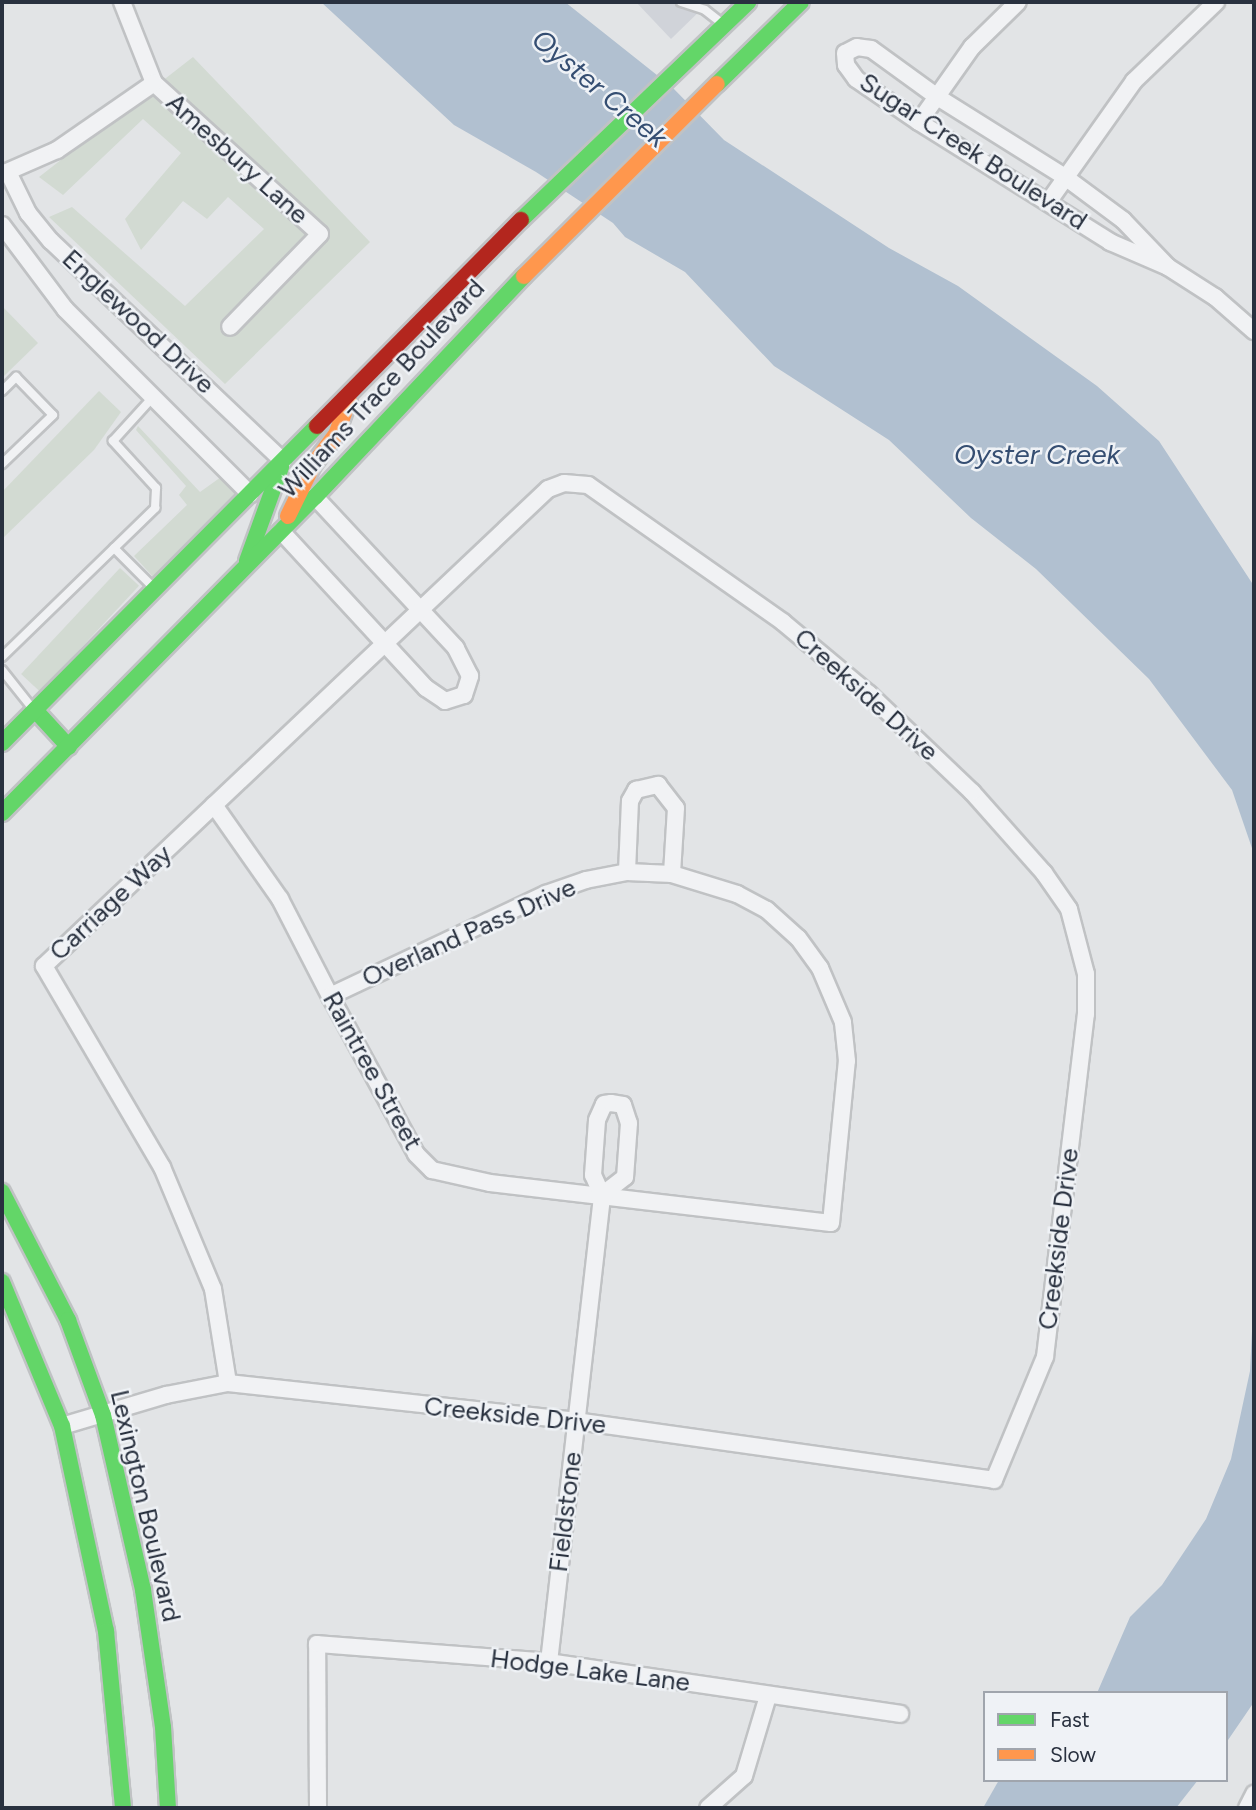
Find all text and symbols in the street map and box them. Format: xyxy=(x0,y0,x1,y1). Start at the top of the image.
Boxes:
water label: Oyster Creek xyxy=(526,22,674,154)
street label: Sugar Creek Boulevard xyxy=(854,67,1092,237)
street label: Amesbury Lane xyxy=(160,87,314,231)
street label: Englewood Drive xyxy=(55,243,221,401)
street label: Williams Trace Boulevard xyxy=(272,273,492,505)
water label: Oyster Creek xyxy=(954,437,1120,471)
street label: Creekside Drive xyxy=(788,622,944,768)
street label: Carriage Way xyxy=(44,839,178,967)
street label: Overland Pass Drive xyxy=(357,872,581,994)
street label: Raintree Street xyxy=(316,986,428,1156)
street label: Creekside Drive xyxy=(1032,1146,1086,1332)
street label: Lexington Boulevard xyxy=(103,1387,187,1625)
street label: Creekside Drive xyxy=(423,1391,607,1441)
street label: Fieldstone xyxy=(543,1450,589,1574)
street label: Hodge Lake Lane xyxy=(488,1643,692,1699)
legend xyxy=(983,1691,1228,1782)
text: Fast xyxy=(1050,1707,1090,1732)
text: Slow xyxy=(1050,1742,1096,1767)

